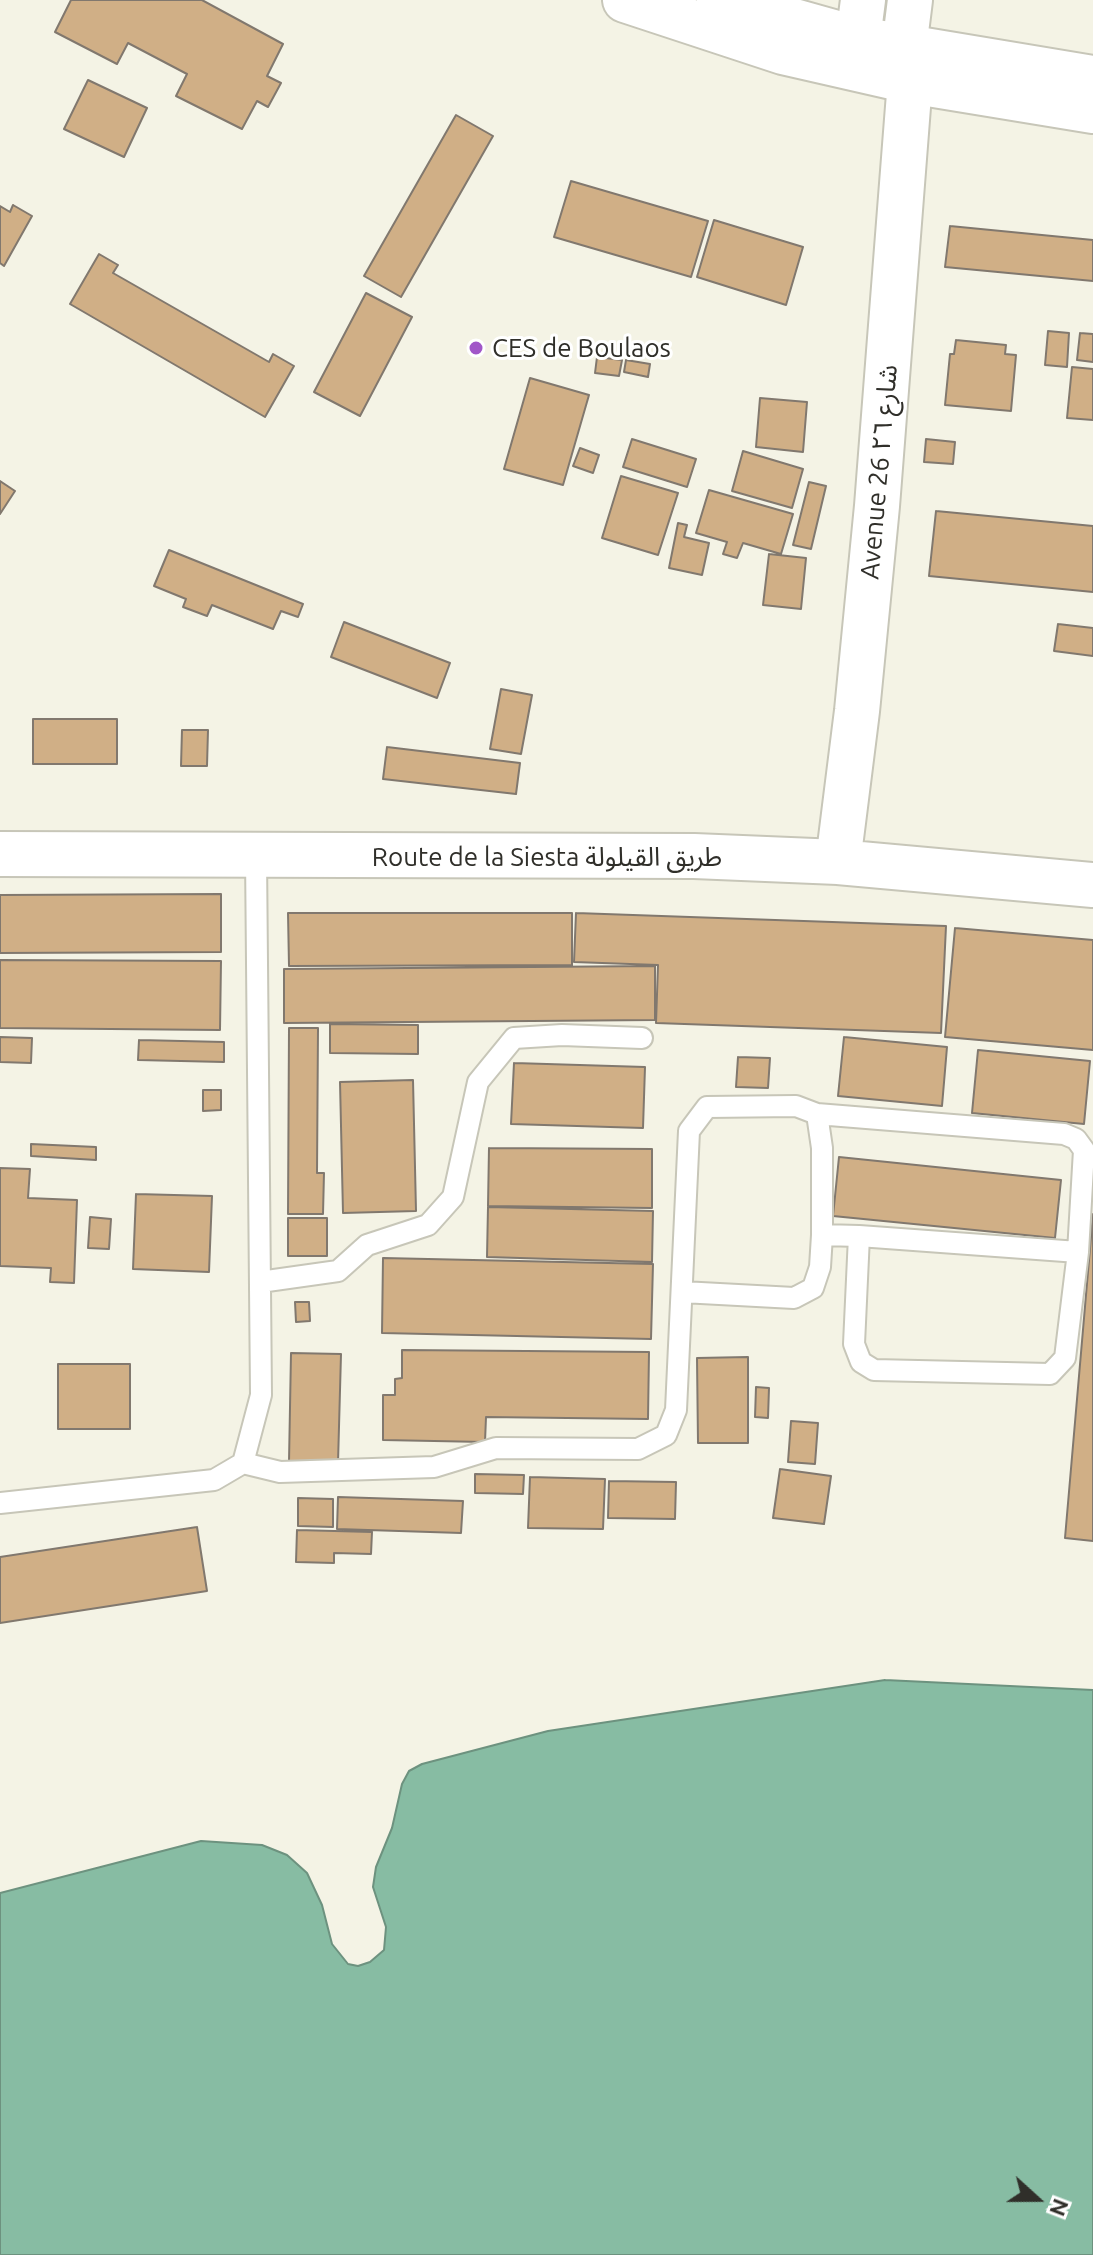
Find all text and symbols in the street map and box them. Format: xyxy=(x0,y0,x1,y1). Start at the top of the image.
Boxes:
place label: CES de Boulaos xyxy=(492,332,671,364)
marker: CES de Boulaos xyxy=(467,339,485,357)
street label: Avenue 26 شارع ٢٦ xyxy=(854,363,904,581)
street label: Route de la Siesta طريق القيلولة xyxy=(372,841,722,873)
north arrow xyxy=(997,2159,1077,2239)
text: N xyxy=(1045,2196,1074,2220)

